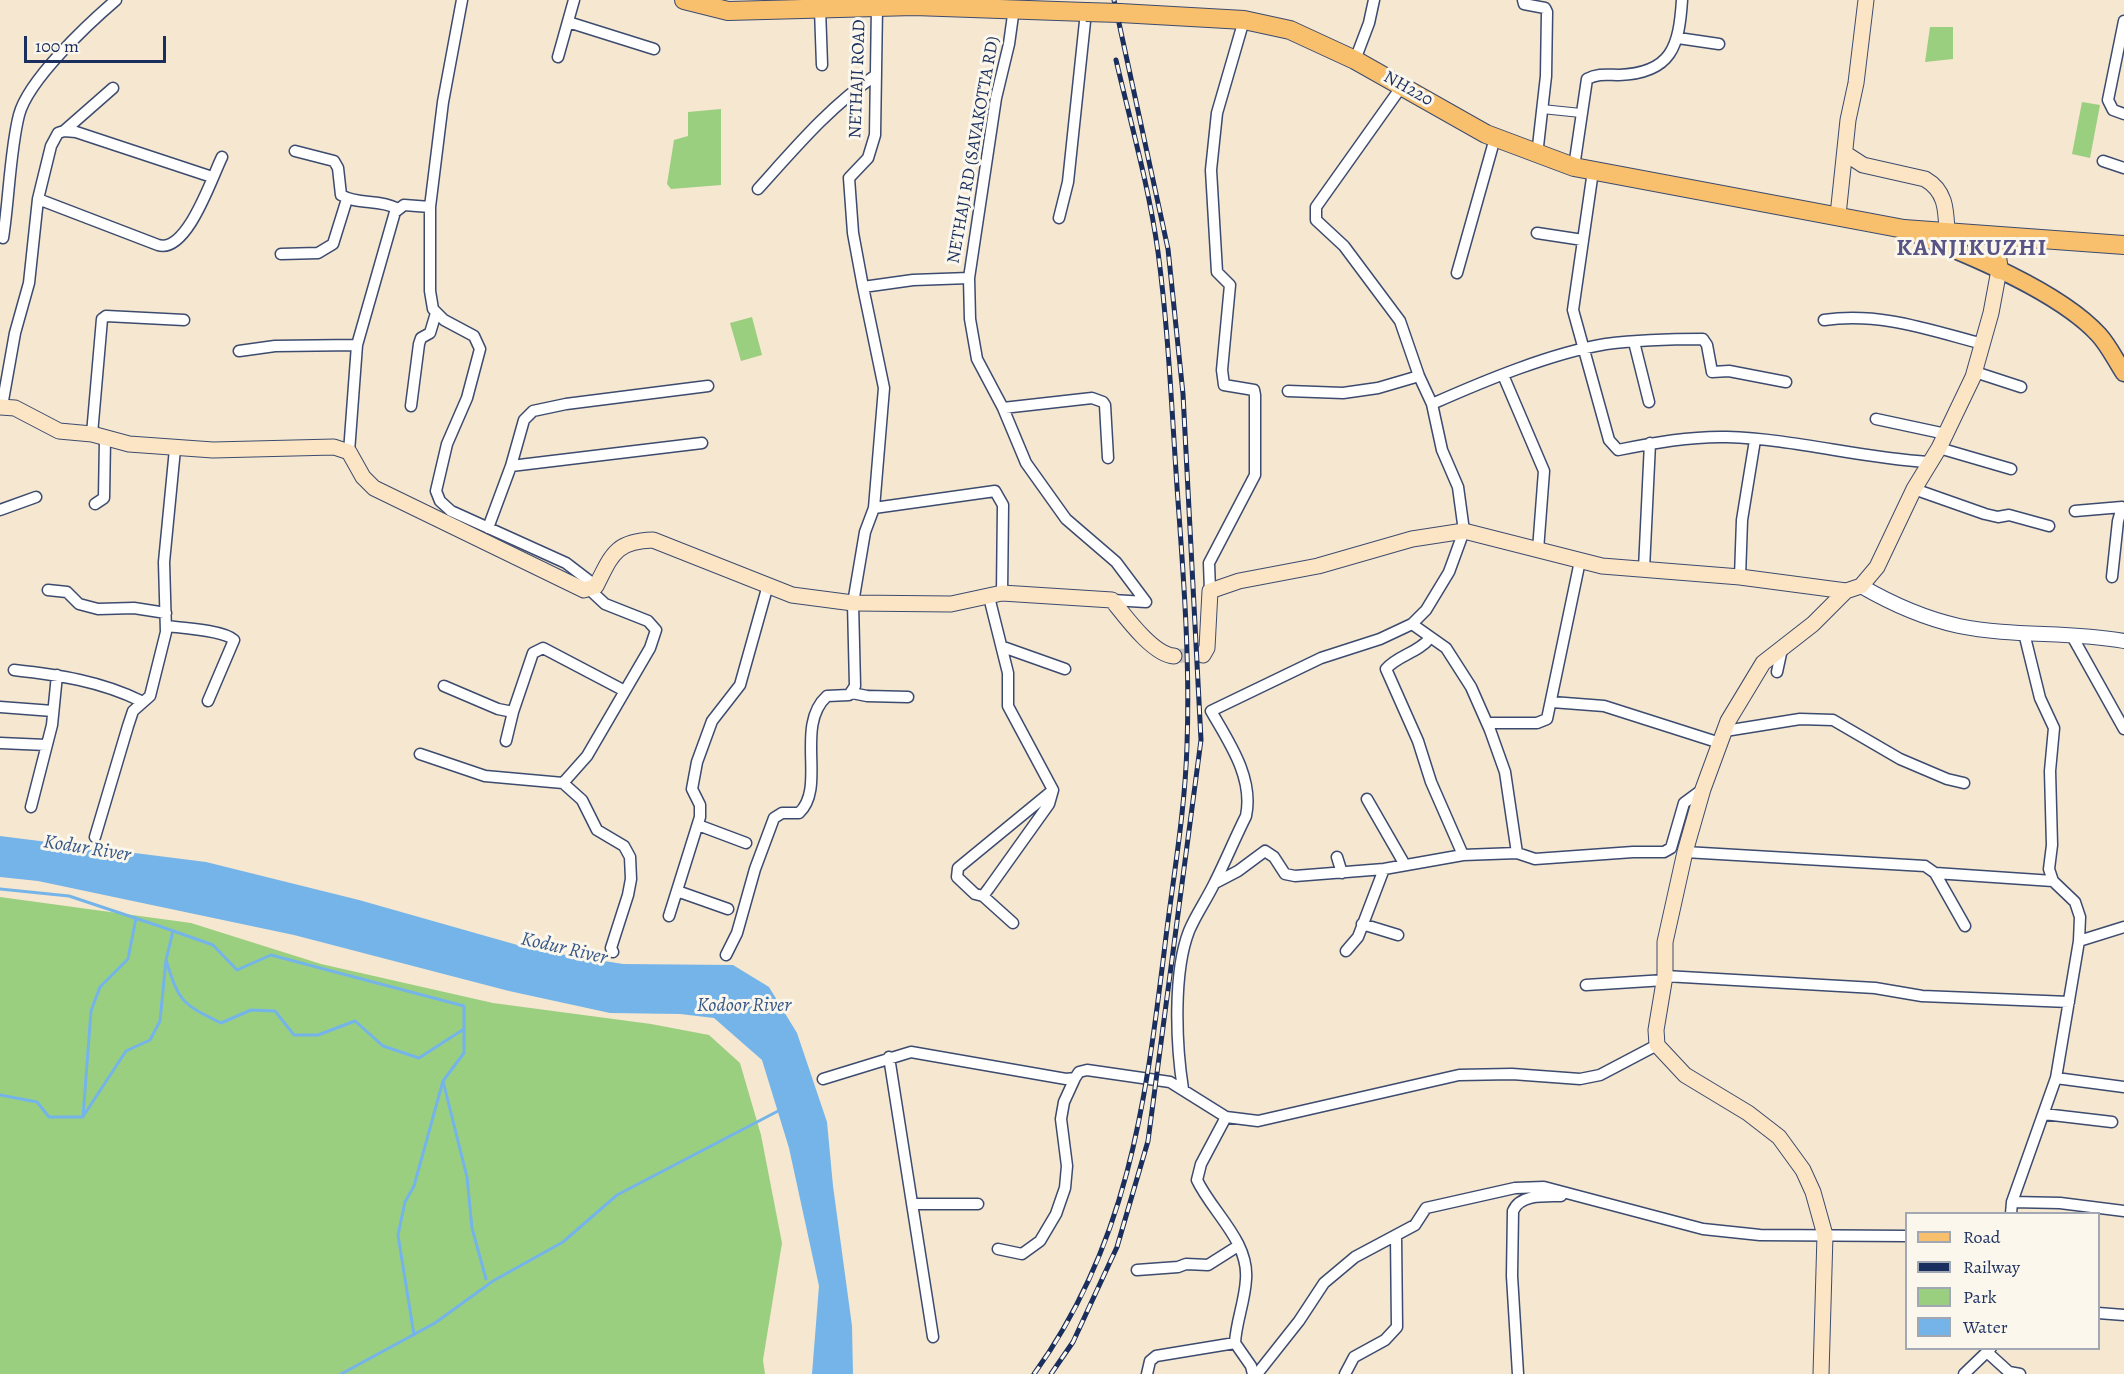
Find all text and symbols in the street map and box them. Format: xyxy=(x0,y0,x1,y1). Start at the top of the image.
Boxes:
street label: NETHAJI ROAD xyxy=(845,19,871,139)
scale bar xyxy=(27,24,170,62)
text: 100 m xyxy=(35,34,79,58)
street label: NETHAJI RD (SAVAKOTTA RD) xyxy=(943,35,1005,265)
street label: NH220 xyxy=(1379,67,1437,111)
district label: KANJIKUZHI xyxy=(1896,235,2048,263)
water label: Kodur River xyxy=(42,830,132,868)
water label: Kodur River xyxy=(519,927,609,971)
water label: Kodoor River xyxy=(697,994,791,1018)
legend xyxy=(1905,1212,2100,1350)
text: Road xyxy=(1963,1225,2000,1249)
text: Railway xyxy=(1963,1255,2020,1279)
text: Park xyxy=(1963,1285,1997,1309)
text: Water xyxy=(1963,1315,2008,1339)

